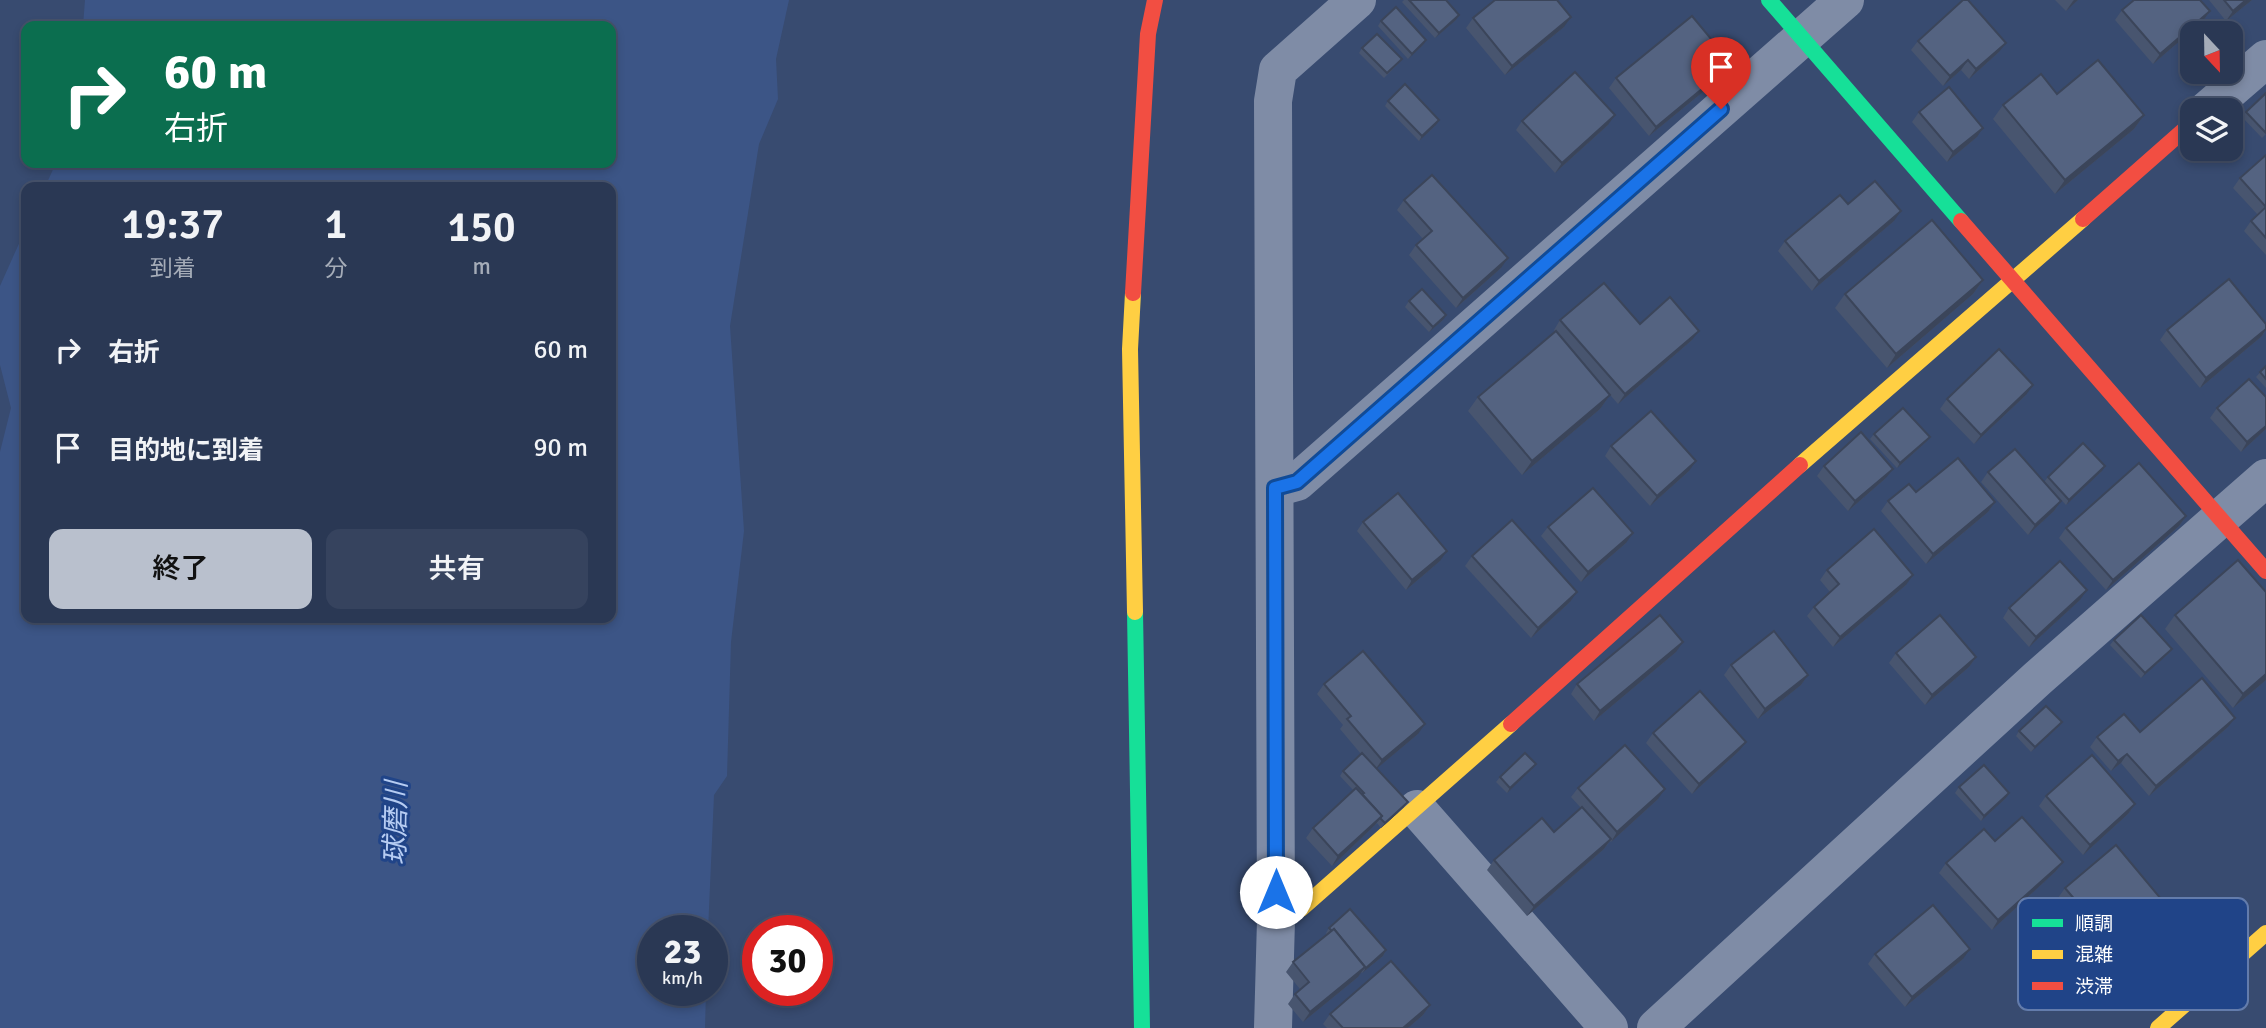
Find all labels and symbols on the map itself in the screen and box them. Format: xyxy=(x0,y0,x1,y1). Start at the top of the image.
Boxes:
north arrow xyxy=(2180,21,2244,84)
pin xyxy=(1691,37,1751,109)
water label: 球磨川 xyxy=(378,778,414,865)
position arrow xyxy=(1239,855,1313,929)
legend xyxy=(2018,898,2248,1010)
text: 順調 xyxy=(2075,912,2113,936)
speed limit sign: 30 xyxy=(742,915,833,1006)
text: 混雑 xyxy=(2075,943,2113,967)
text: 渋滞 xyxy=(2075,975,2113,999)

